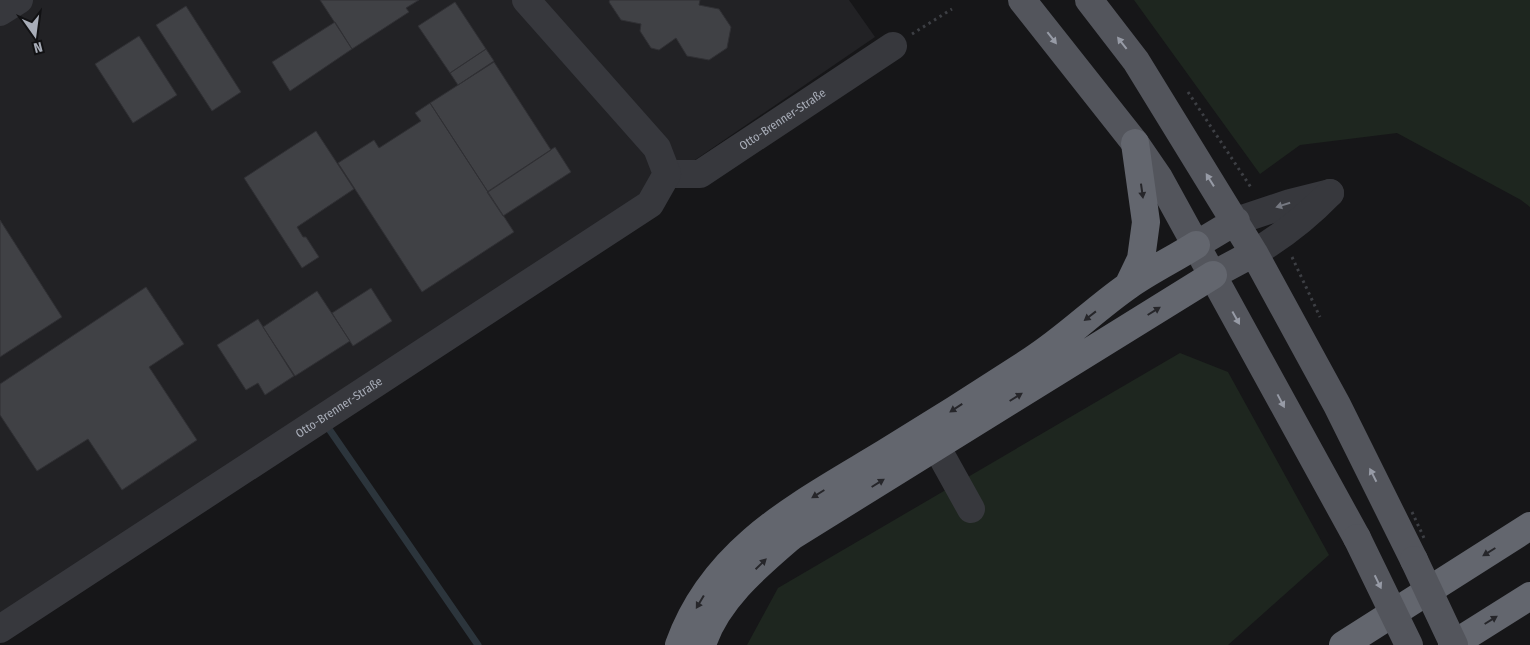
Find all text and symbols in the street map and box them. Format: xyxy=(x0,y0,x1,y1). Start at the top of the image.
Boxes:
north arrow xyxy=(10,10,60,60)
one-way arrow xyxy=(1046,31,1057,44)
one-way arrow xyxy=(1117,37,1128,50)
text: N xyxy=(32,38,44,56)
street label: Otto-Brenner-Straße xyxy=(737,86,828,153)
one-way arrow xyxy=(1205,173,1215,186)
one-way arrow xyxy=(1138,183,1146,199)
one-way arrow xyxy=(1275,202,1290,210)
one-way arrow xyxy=(1147,307,1160,316)
one-way arrow xyxy=(1084,310,1097,321)
one-way arrow xyxy=(1232,311,1241,324)
street label: Otto-Brenner-Straße xyxy=(293,374,385,441)
one-way arrow xyxy=(1009,392,1022,402)
one-way arrow xyxy=(1277,393,1285,408)
one-way arrow xyxy=(950,403,963,413)
one-way arrow xyxy=(1369,468,1377,482)
one-way arrow xyxy=(871,478,884,487)
one-way arrow xyxy=(812,489,825,498)
one-way arrow xyxy=(1482,548,1495,557)
one-way arrow xyxy=(754,558,766,570)
one-way arrow xyxy=(1374,575,1382,589)
one-way arrow xyxy=(695,596,704,609)
one-way arrow xyxy=(1485,616,1498,625)

